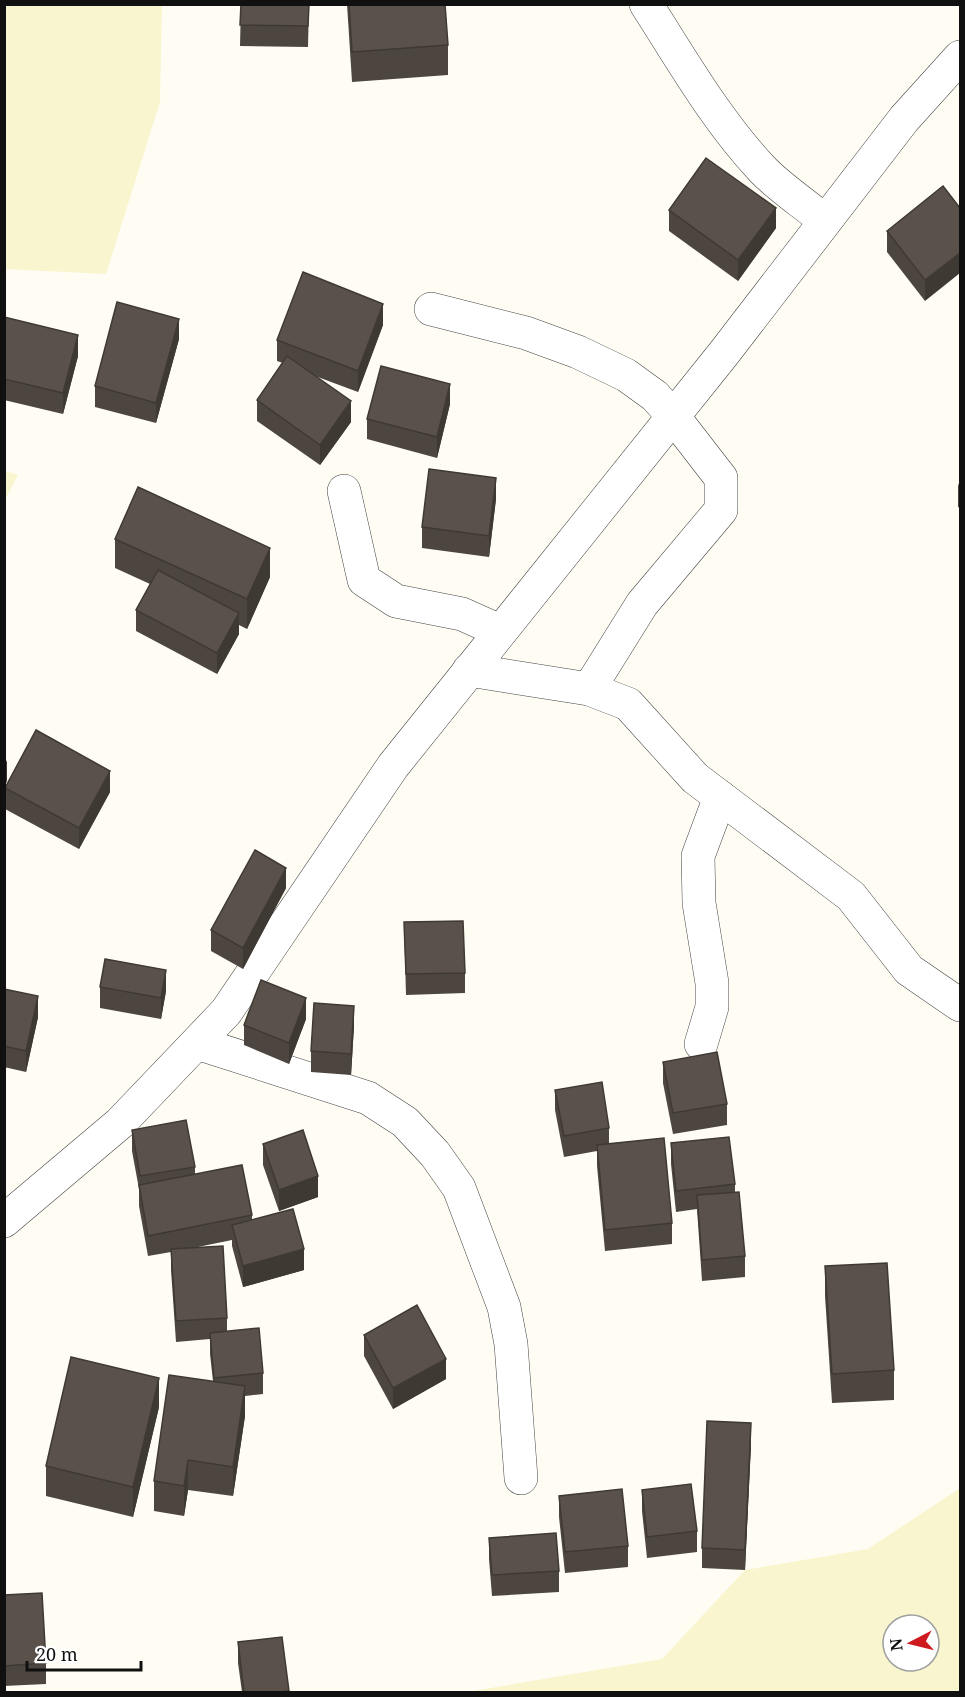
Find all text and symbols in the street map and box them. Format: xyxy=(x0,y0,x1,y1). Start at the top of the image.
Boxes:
north arrow xyxy=(881,1613,941,1673)
scale bar xyxy=(27,1634,141,1672)
text: N xyxy=(884,1637,908,1652)
text: 20 m xyxy=(36,1642,78,1666)

